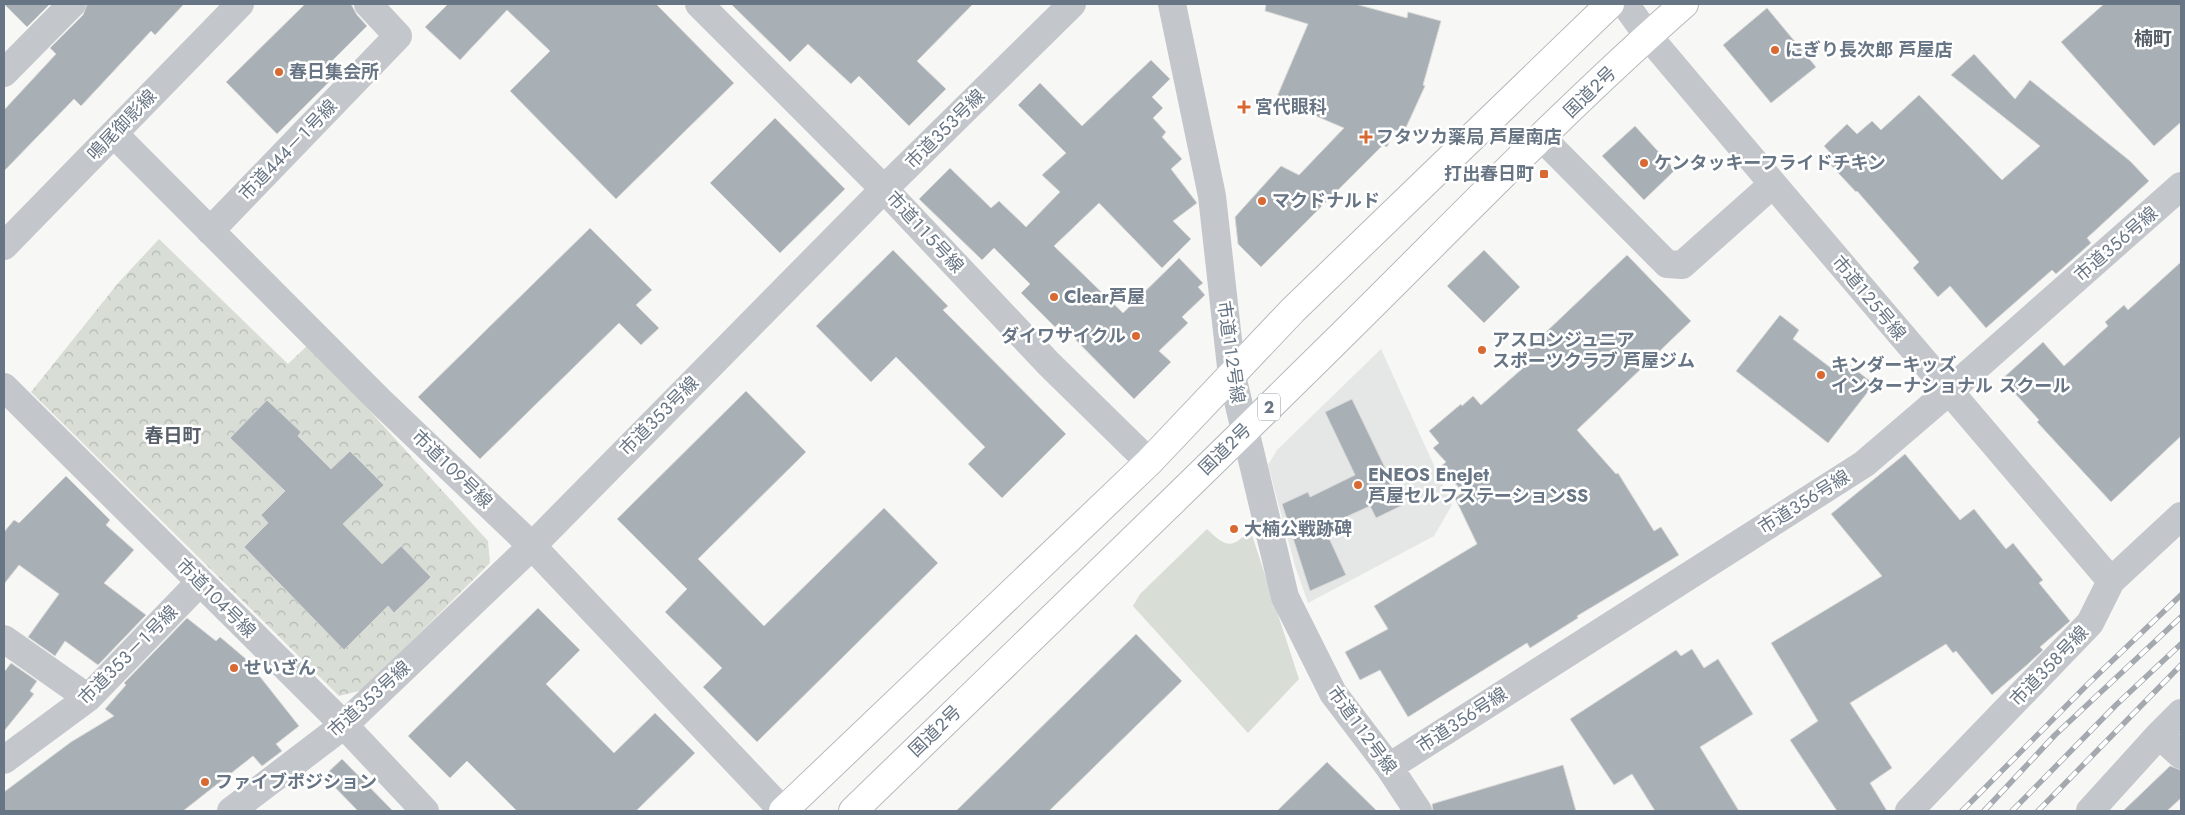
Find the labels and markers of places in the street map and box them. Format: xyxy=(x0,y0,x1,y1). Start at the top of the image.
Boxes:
place label: にぎり長次郎 芦屋店 xyxy=(1785,37,1952,63)
marker: にぎり長次郎 芦屋店 xyxy=(1769,44,1781,56)
place label: 春日集会所 xyxy=(289,59,379,85)
marker: 春日集会所 xyxy=(273,66,285,78)
place label: 宮代眼科 xyxy=(1255,94,1327,120)
marker: 宮代眼科 xyxy=(1237,100,1251,114)
place label: フタツカ薬局 芦屋南店 xyxy=(1376,124,1561,150)
marker: フタツカ薬局 芦屋南店 xyxy=(1360,131,1372,143)
place label: ケンタッキーフライドチキン xyxy=(1654,150,1886,176)
marker: ケンタッキーフライドチキン xyxy=(1638,157,1650,169)
place label: 打出春日町 xyxy=(1444,161,1534,187)
marker: 打出春日町 xyxy=(1538,168,1550,180)
place label: マクドナルド xyxy=(1272,188,1380,214)
marker: マクドナルド xyxy=(1256,195,1268,207)
place label: Clear芦屋 xyxy=(1064,284,1145,310)
marker: Clear芦屋 xyxy=(1048,291,1060,303)
place label: ダイワサイクル xyxy=(1001,323,1126,349)
place label: アスロンジュニア スポーツクラブ 芦屋ジム xyxy=(1492,327,1695,374)
marker: ダイワサイクル xyxy=(1130,330,1142,342)
marker: アスロンジュニア スポーツクラブ 芦屋ジム xyxy=(1476,344,1488,356)
place label: キンダーキッズ インターナショナル スクール xyxy=(1831,352,2070,399)
marker: キンダーキッズ インターナショナル スクール xyxy=(1815,369,1827,381)
place label: ENEOS EneJet 芦屋セルフステーションSS xyxy=(1368,462,1588,509)
marker: ENEOS EneJet 芦屋セルフステーションSS xyxy=(1352,479,1364,491)
place label: 大楠公戦跡碑 xyxy=(1244,516,1352,542)
marker: 大楠公戦跡碑 xyxy=(1228,523,1240,535)
place label: せいざん xyxy=(244,655,316,681)
marker: せいざん xyxy=(228,662,240,674)
place label: ファイブポジション xyxy=(215,769,377,795)
marker: ファイブポジション xyxy=(199,776,211,788)

